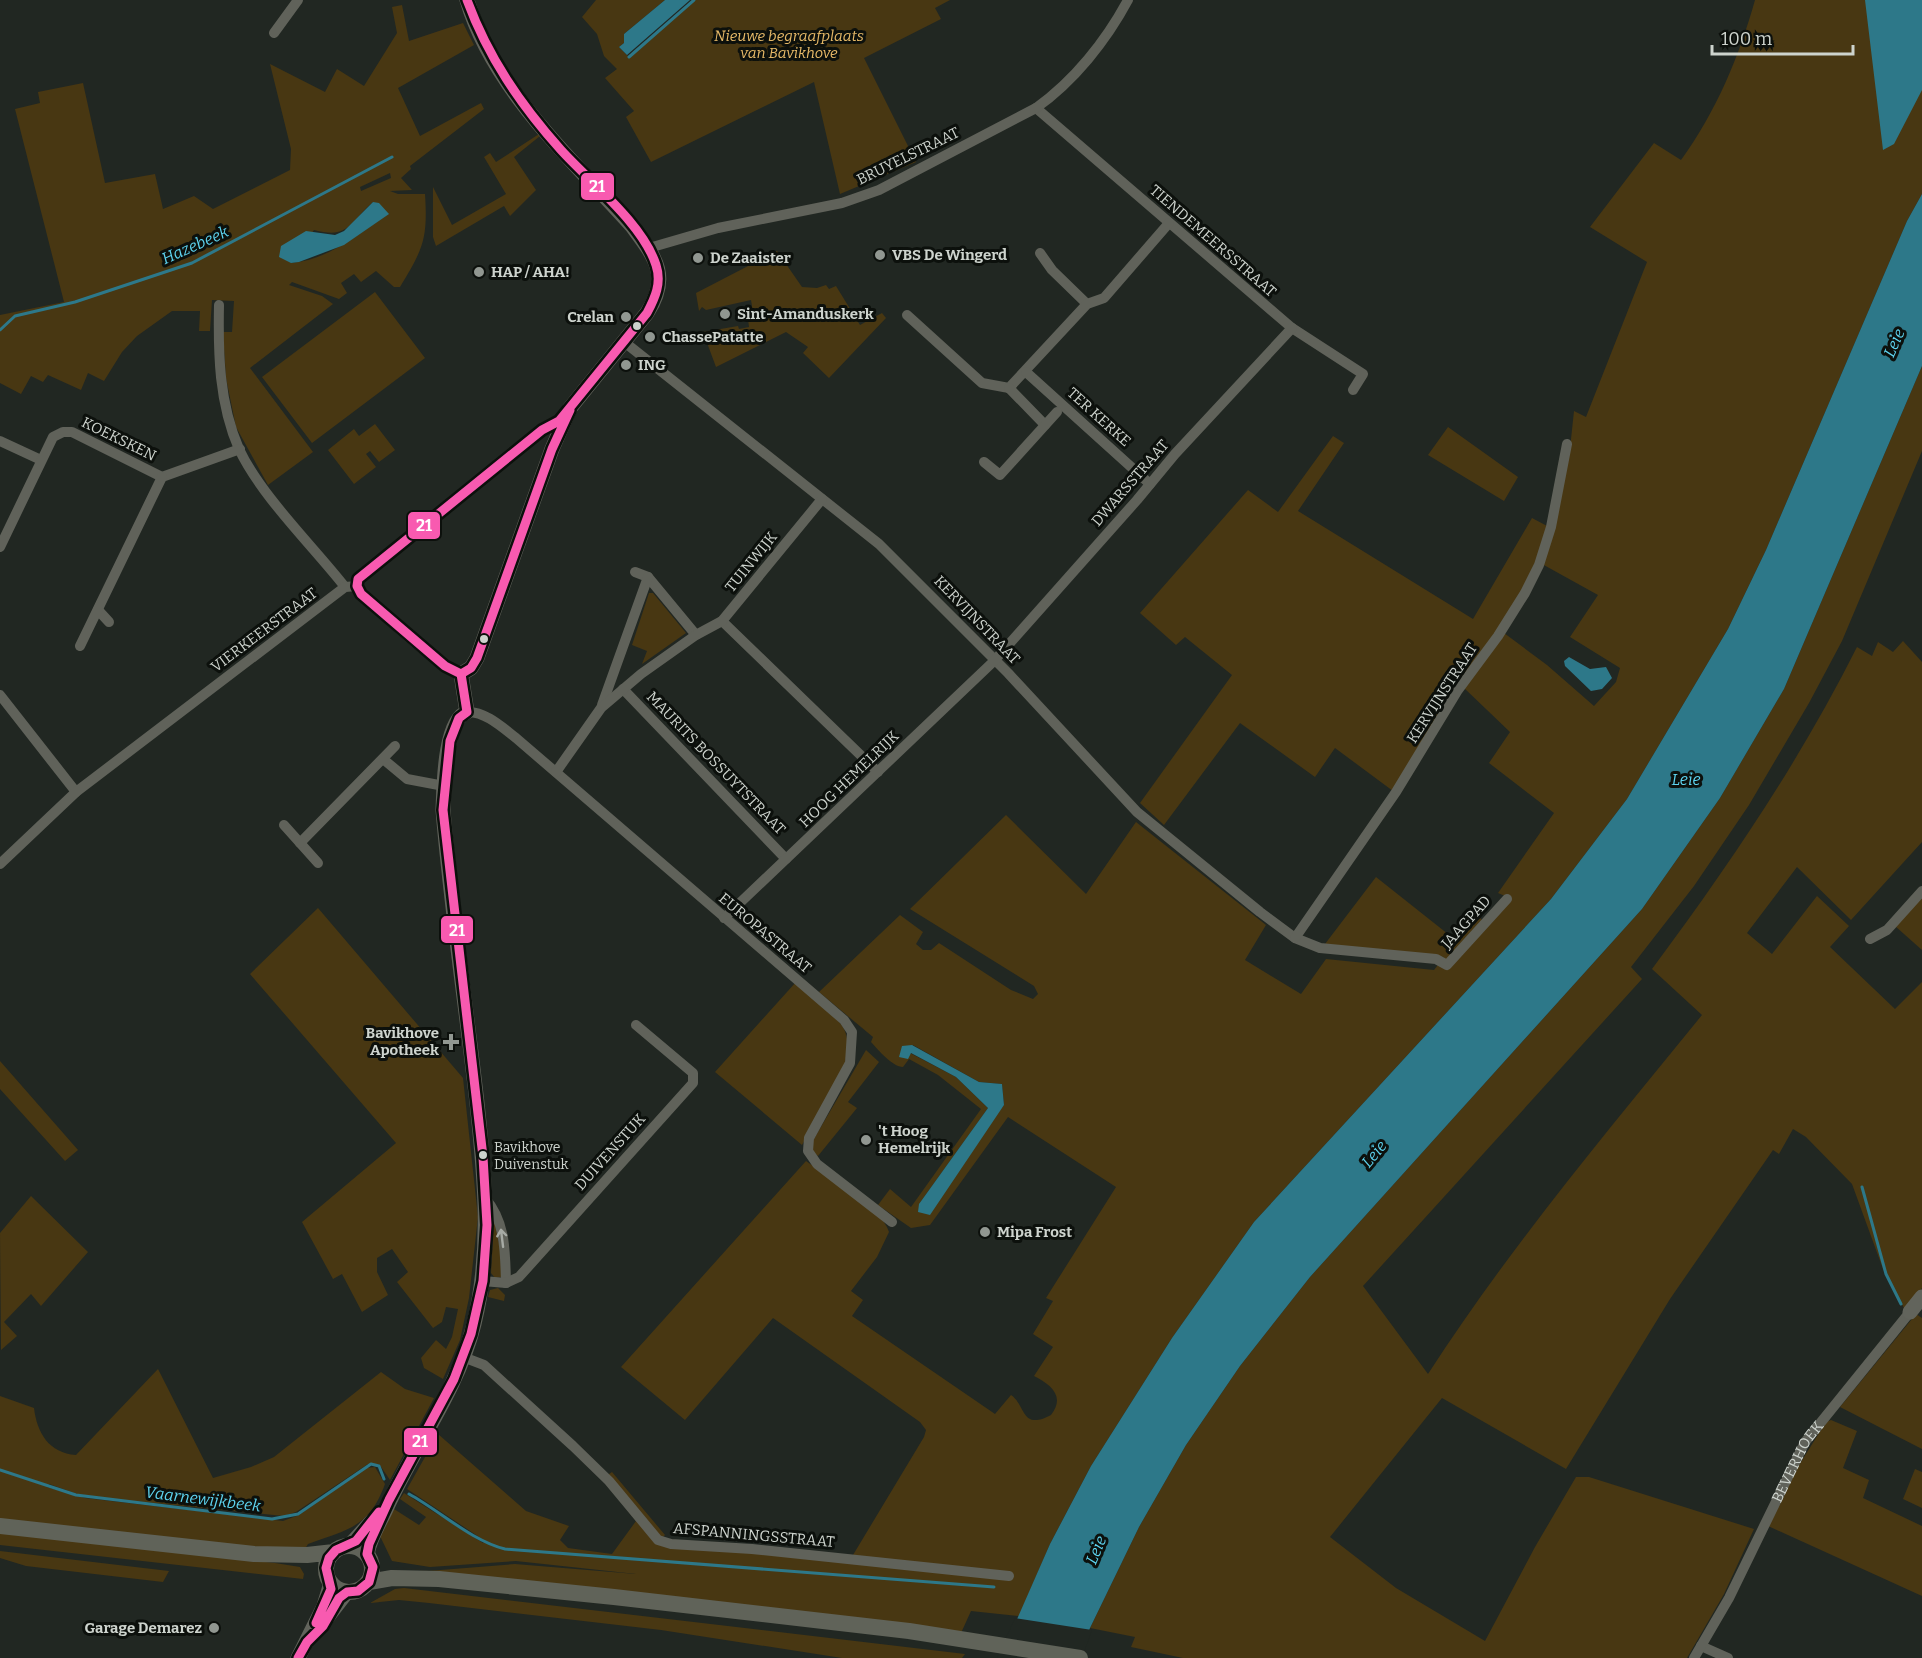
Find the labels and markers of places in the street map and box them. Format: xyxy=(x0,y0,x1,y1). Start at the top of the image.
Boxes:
place label: VBS De Wingerd xyxy=(892,246,1007,264)
marker: VBS De Wingerd xyxy=(873,248,887,262)
place label: De Zaaister xyxy=(710,249,791,267)
marker: De Zaaister xyxy=(691,251,705,265)
place label: HAP / AHA! xyxy=(491,263,570,281)
marker: HAP / AHA! xyxy=(472,265,486,279)
place label: Sint-Amanduskerk xyxy=(737,305,874,323)
marker: Sint-Amanduskerk xyxy=(718,307,732,321)
place label: Crelan xyxy=(567,308,614,326)
marker: Crelan xyxy=(619,310,633,324)
unlabelled marker xyxy=(631,320,643,332)
place label: ChassePatatte xyxy=(662,328,763,346)
marker: ChassePatatte xyxy=(643,330,657,344)
place label: ING xyxy=(638,356,666,374)
marker: ING xyxy=(619,358,633,372)
unlabelled marker xyxy=(478,633,490,645)
place label: Bavikhove Apotheek xyxy=(366,1024,439,1059)
marker: Bavikhove Apotheek xyxy=(444,1035,458,1049)
place label: 't Hoog Hemelrijk xyxy=(878,1122,950,1157)
marker: 't Hoog Hemelrijk xyxy=(859,1133,873,1147)
place label: Bavikhove Duivenstuk xyxy=(494,1139,569,1173)
marker: Bavikhove Duivenstuk xyxy=(477,1149,489,1161)
place label: Mipa Frost xyxy=(997,1223,1072,1241)
marker: Mipa Frost xyxy=(978,1225,992,1239)
place label: Garage Demarez xyxy=(84,1619,202,1637)
marker: Garage Demarez xyxy=(207,1621,221,1635)

